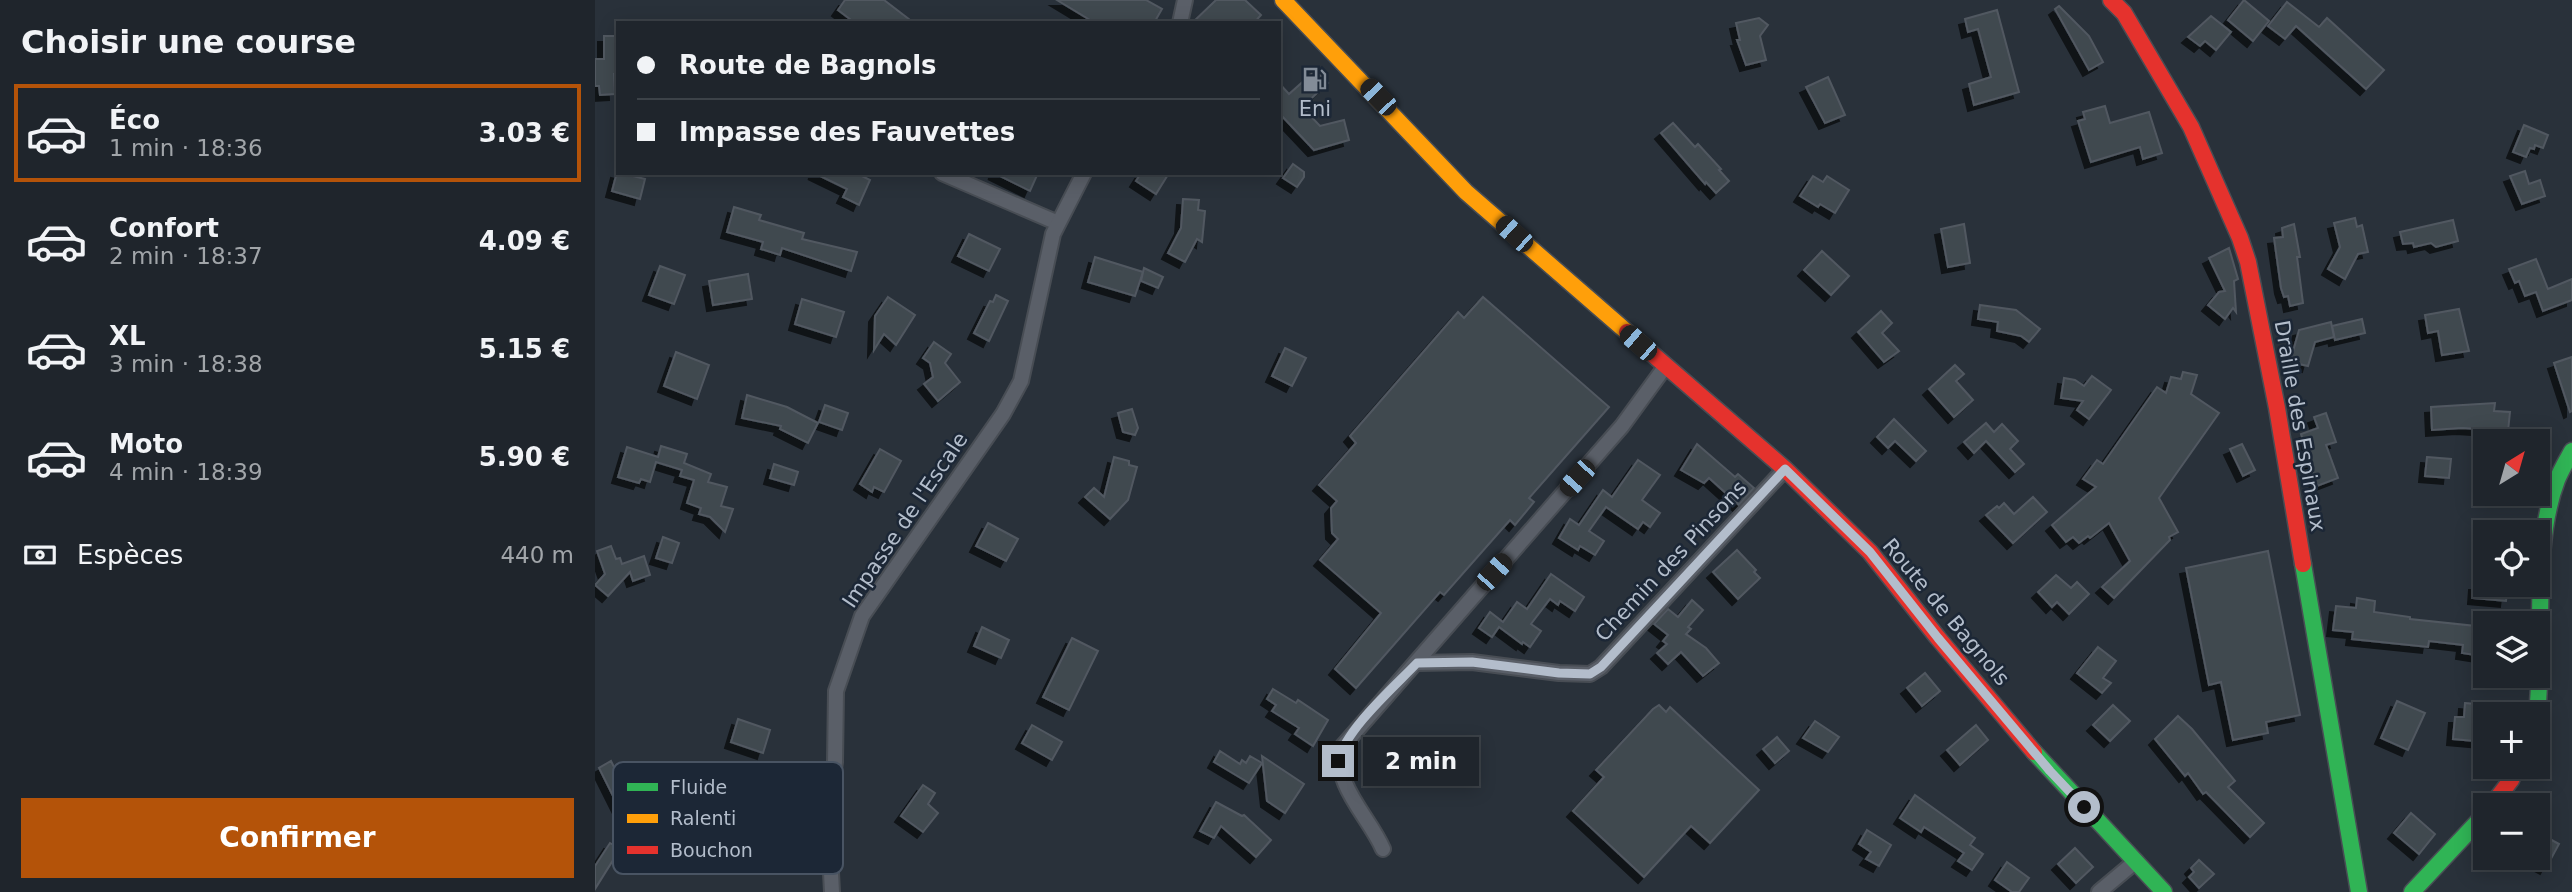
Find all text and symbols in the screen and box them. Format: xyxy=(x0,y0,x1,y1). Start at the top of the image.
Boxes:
text: Choisir une course xyxy=(21,23,356,61)
text: Route de Bagnols xyxy=(679,50,937,80)
fuel station icon: Eni xyxy=(1301,66,1329,94)
car xyxy=(1356,75,1401,119)
place label: Eni xyxy=(1299,97,1331,121)
icon: car xyxy=(25,102,88,165)
text: Éco xyxy=(109,105,160,135)
text: Impasse des Fauvettes xyxy=(679,117,1015,147)
text: 3.03 € xyxy=(479,118,570,148)
text: 1 min · 18:36 xyxy=(109,135,263,161)
icon: car xyxy=(25,210,88,273)
car xyxy=(1492,212,1537,256)
text: Confort xyxy=(109,213,219,243)
text: 4.09 € xyxy=(479,226,570,256)
text: 2 min · 18:37 xyxy=(109,243,263,269)
icon: car xyxy=(25,318,88,381)
street label: Draille des Espinaux xyxy=(2270,319,2330,533)
text: XL xyxy=(109,321,146,351)
car xyxy=(1616,321,1661,365)
text: 5.15 € xyxy=(479,334,570,364)
text: 3 min · 18:38 xyxy=(109,351,263,377)
icon: car xyxy=(25,426,88,489)
street label: Impasse de l'Escale xyxy=(837,428,973,612)
text: Moto xyxy=(109,429,183,459)
north arrow xyxy=(2473,429,2550,506)
map controls xyxy=(2473,429,2550,870)
text: 5.90 € xyxy=(479,442,570,472)
car xyxy=(1556,455,1599,501)
text: 4 min · 18:39 xyxy=(109,459,263,485)
street label: Chemin des Pinsons xyxy=(1590,476,1752,646)
button: locate xyxy=(2473,520,2550,597)
street label: Route de Bagnols xyxy=(1878,534,2014,690)
icon: cash xyxy=(21,536,59,574)
text: Espèces xyxy=(77,540,183,570)
text: 440 m xyxy=(500,542,574,568)
car xyxy=(1473,549,1516,595)
button: layers xyxy=(2473,611,2550,688)
button: + xyxy=(2473,702,2550,779)
callout: 2 min xyxy=(1363,736,1478,786)
route end xyxy=(1322,745,1354,777)
text: 2 min xyxy=(1385,748,1457,774)
legend xyxy=(613,762,843,874)
text: Fluide xyxy=(670,776,727,798)
route start xyxy=(2068,791,2100,823)
button: − xyxy=(2473,793,2550,870)
button: Confirmer xyxy=(21,798,574,878)
text: Ralenti xyxy=(670,807,736,829)
text: Bouchon xyxy=(670,839,753,861)

